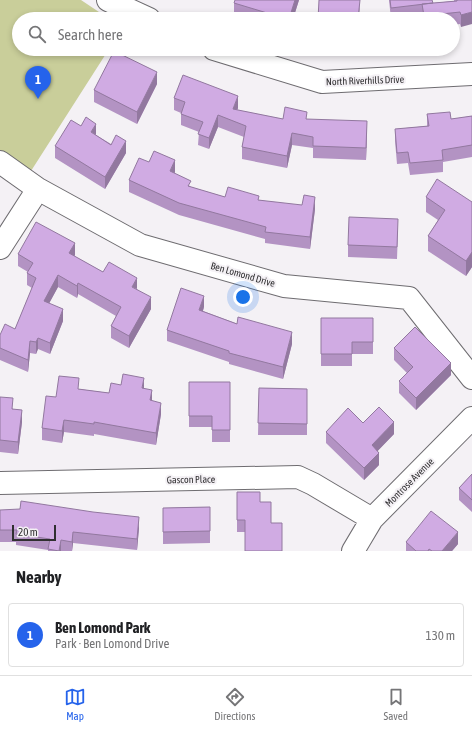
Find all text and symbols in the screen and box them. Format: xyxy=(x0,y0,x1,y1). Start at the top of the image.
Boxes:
search box xyxy=(12,12,460,56)
icon: search xyxy=(26,23,48,45)
text: Search here xyxy=(58,26,123,43)
pin: 1 xyxy=(25,66,51,99)
street label: North Riverhills Drive xyxy=(326,74,405,87)
street label: Ben Lomond Drive xyxy=(209,260,277,289)
your location xyxy=(233,287,253,307)
street label: Montrose Avenue xyxy=(383,456,436,509)
street label: Gascon Place xyxy=(167,474,216,485)
scale bar xyxy=(12,523,56,542)
text: 20 m xyxy=(18,526,38,538)
text: Nearby xyxy=(16,567,62,587)
text: Ben Lomond Park xyxy=(55,619,150,636)
text: 1 xyxy=(27,628,33,643)
text: 130 m xyxy=(426,628,455,643)
text: Park · Ben Lomond Drive xyxy=(55,636,169,651)
tab: Map xyxy=(64,686,86,722)
tab: Directions xyxy=(214,686,255,722)
tab: Saved xyxy=(384,686,408,722)

